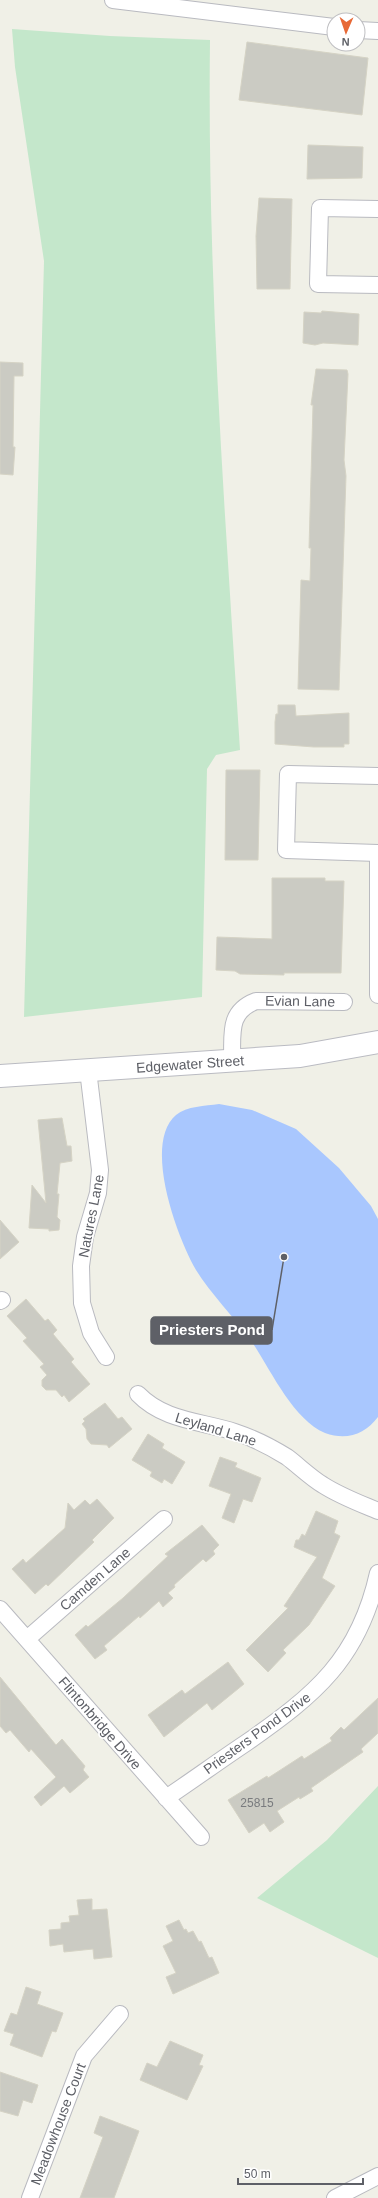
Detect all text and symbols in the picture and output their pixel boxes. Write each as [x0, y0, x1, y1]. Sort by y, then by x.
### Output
north arrow [326, 12, 366, 52]
text: N [341, 36, 350, 48]
street label: Evian Lane [265, 992, 335, 1010]
street label: Edgewater Street [135, 1052, 245, 1076]
street label: Natures Lane [75, 1173, 107, 1259]
callout: Priesters Pond [151, 1317, 272, 1344]
text: Priesters Pond [159, 1321, 265, 1338]
street label: Leyland Lane [173, 1409, 259, 1449]
street label: Camden Lane [57, 1544, 134, 1614]
street label: Flintonbridge Drive [55, 1673, 145, 1773]
street label: Priesters Pond Drive [200, 1689, 314, 1777]
house number: 25815 [240, 1796, 274, 1810]
street label: Meadowhouse Court [27, 2061, 89, 2187]
scale bar [238, 2160, 363, 2186]
text: 50 m [244, 2167, 271, 2181]

